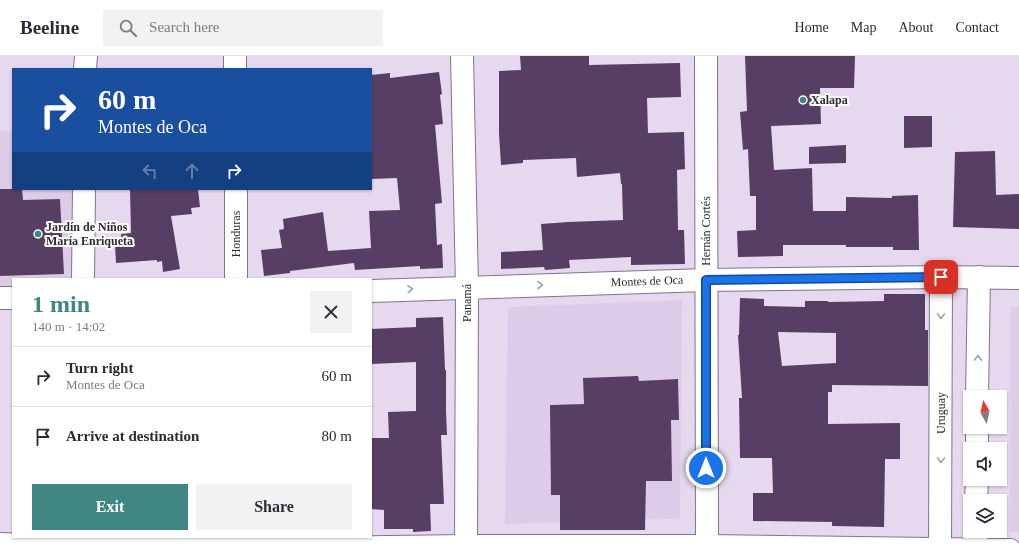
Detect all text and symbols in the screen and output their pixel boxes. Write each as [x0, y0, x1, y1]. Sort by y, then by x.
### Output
search box [103, 10, 383, 46]
text: Beeline [20, 17, 79, 38]
icon: search [117, 17, 139, 39]
text: Search here [149, 19, 219, 35]
text: Home [795, 20, 829, 35]
text: Map [851, 20, 876, 35]
text: About [898, 20, 933, 35]
text: Contact [955, 20, 999, 35]
icon: right [32, 84, 84, 136]
text: 60 m [98, 84, 156, 115]
place label: Xalapa [811, 93, 848, 107]
marker: Xalapa [798, 95, 808, 105]
text: Montes de Oca [98, 117, 207, 137]
icon: left [139, 160, 161, 182]
icon: ahead [181, 160, 203, 182]
icon: right [223, 160, 245, 182]
street label: Hernán Cortés [699, 196, 713, 266]
street label: Honduras [229, 210, 243, 257]
place label: Jardín de Niños María Enriqueta [46, 220, 133, 248]
marker: Jardín de Niños María Enriqueta [33, 229, 43, 239]
pin [924, 260, 958, 294]
icon: arrive [930, 266, 952, 288]
street label: Montes de Oca [610, 273, 684, 289]
one-way arrow [537, 281, 543, 289]
street label: Panamá [460, 283, 474, 322]
one-way arrow [407, 285, 413, 294]
text: 1 min [32, 291, 90, 317]
button: close [310, 291, 352, 333]
one-way arrow [937, 313, 945, 319]
text: 140 m · 14:02 [32, 319, 105, 334]
one-way arrow [974, 355, 982, 361]
text: Turn right [66, 360, 133, 376]
icon: right [32, 366, 54, 388]
text: 60 m [322, 368, 352, 384]
text: Montes de Oca [66, 377, 145, 392]
north arrow [963, 390, 1007, 434]
map controls [963, 390, 1007, 538]
street label: Uruguay [934, 392, 948, 434]
icon: arrive [32, 426, 54, 448]
text: Arrive at destination [66, 428, 199, 444]
text: 80 m [322, 428, 352, 444]
button: sound [963, 442, 1007, 486]
position arrow [685, 447, 727, 489]
one-way arrow [937, 457, 945, 463]
button: Exit [32, 484, 188, 530]
button: Share [196, 484, 352, 530]
button: layers [963, 494, 1007, 538]

